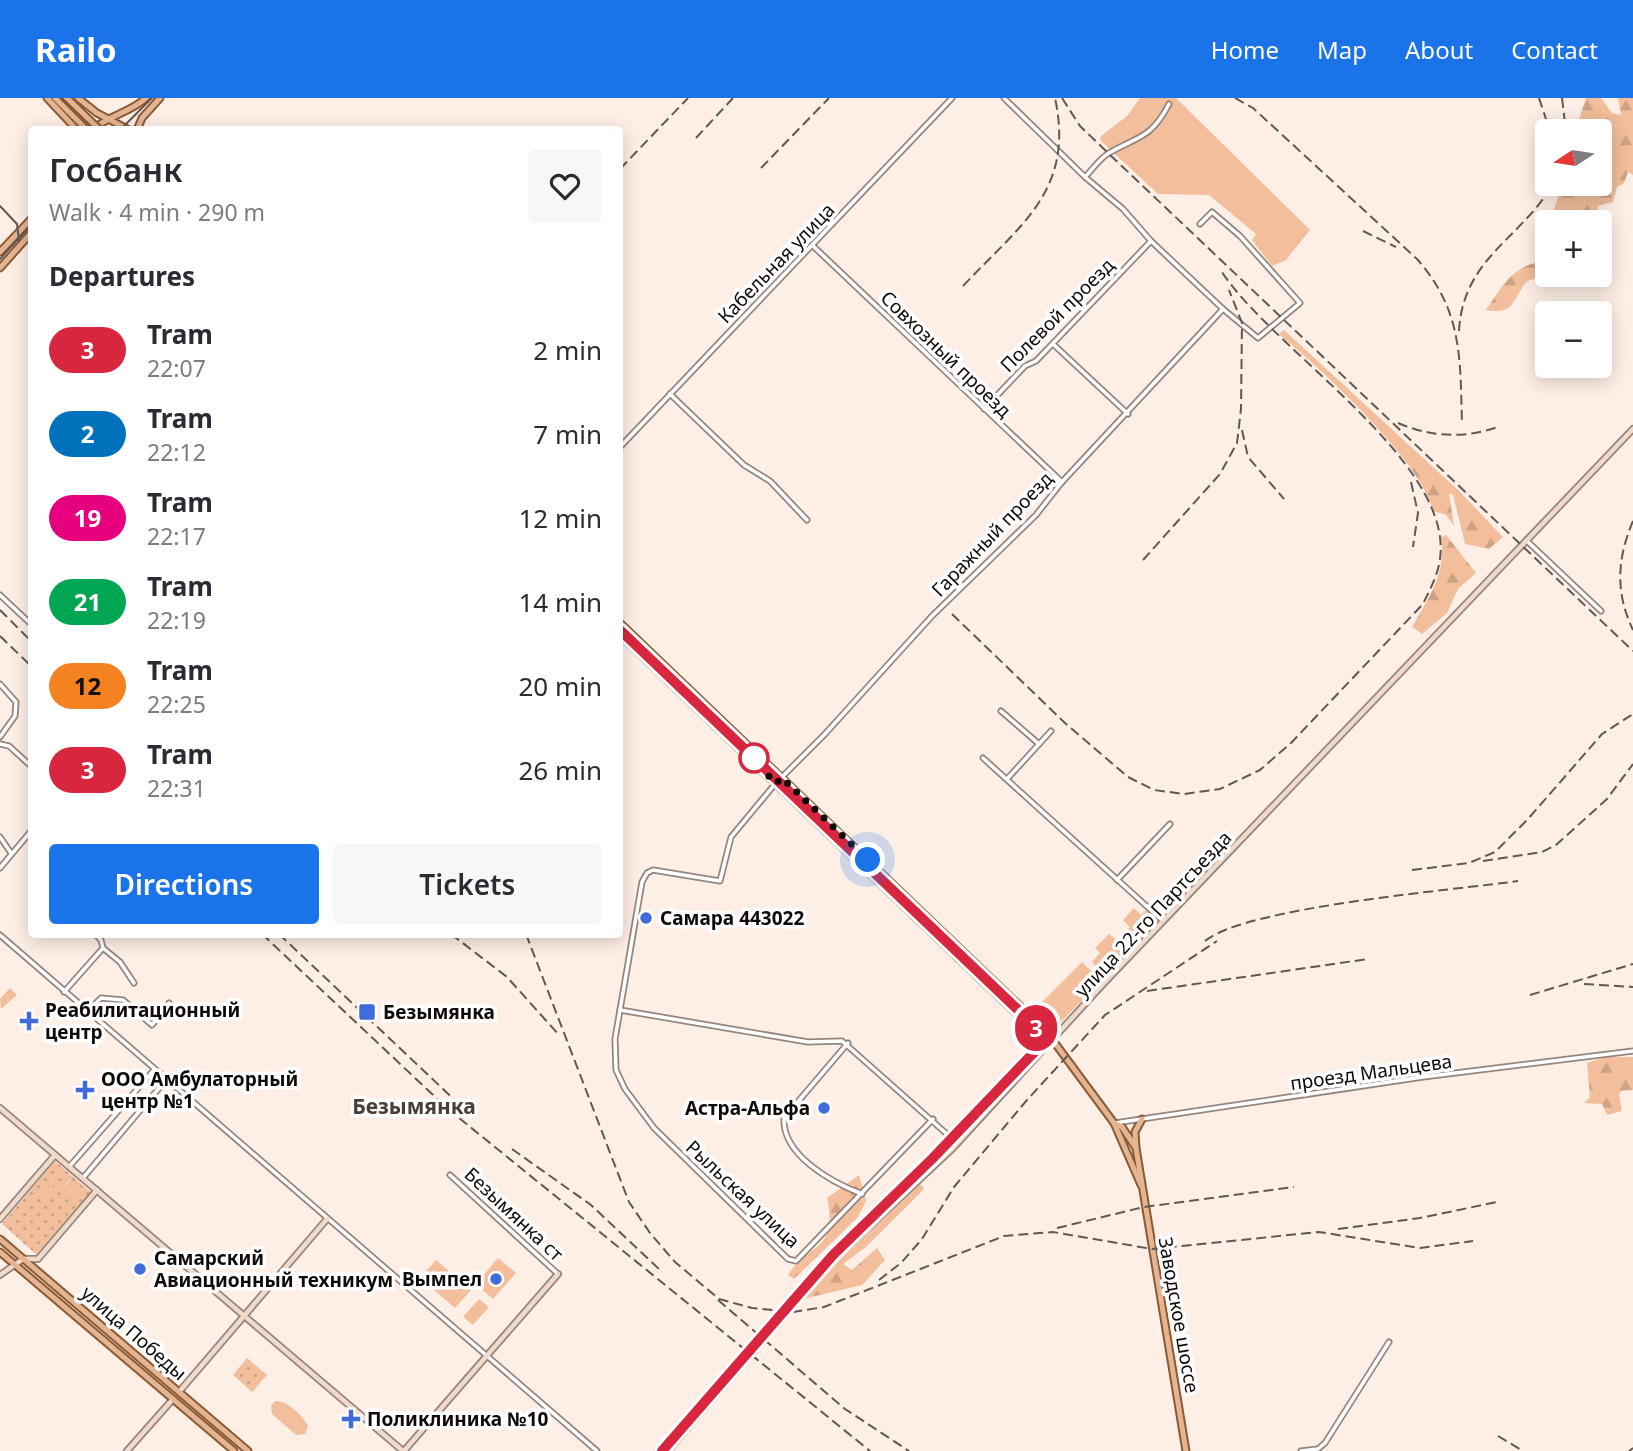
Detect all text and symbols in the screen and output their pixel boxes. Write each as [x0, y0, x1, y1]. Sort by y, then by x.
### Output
text: Railo [35, 27, 117, 72]
text: Home [1211, 33, 1279, 66]
text: Map [1317, 33, 1367, 66]
text: About [1405, 33, 1473, 66]
text: Contact [1511, 33, 1598, 66]
north arrow [1535, 119, 1612, 196]
map controls [1535, 119, 1612, 378]
text: Госбанк [49, 147, 183, 192]
button: heart [528, 149, 602, 223]
text: Walk · 4 min · 290 m [49, 196, 265, 228]
street label: Кабельная улица [712, 197, 840, 329]
button: + [1535, 210, 1612, 287]
street label: Полевой проезд [994, 252, 1120, 378]
text: Departures [49, 258, 195, 294]
street label: Совхозный проезд [875, 285, 1017, 423]
button: − [1535, 301, 1612, 378]
text: Tram [147, 316, 213, 352]
text: 2 min [533, 332, 602, 368]
text: 3 [81, 333, 94, 366]
text: 22:07 [147, 352, 206, 384]
text: Tram [147, 400, 213, 436]
text: 7 min [533, 416, 602, 452]
text: 2 [81, 417, 94, 450]
text: 22:12 [147, 436, 206, 468]
street label: Гаражный проезд [926, 466, 1059, 602]
text: Tram [147, 484, 213, 520]
text: 12 min [518, 500, 602, 536]
text: 19 [74, 501, 101, 534]
text: 22:17 [147, 520, 206, 552]
text: Tram [147, 568, 213, 604]
text: 14 min [518, 584, 602, 620]
text: 21 [74, 585, 101, 618]
text: 22:19 [147, 604, 206, 636]
text: Tram [147, 652, 213, 688]
text: 20 min [518, 668, 602, 704]
text: 12 [74, 669, 101, 702]
text: 22:25 [147, 688, 206, 720]
text: Tram [147, 736, 213, 772]
unlabelled marker [739, 743, 769, 773]
text: 26 min [518, 752, 602, 788]
text: 3 [81, 753, 94, 786]
text: 22:31 [147, 772, 206, 804]
street label: улица 22-го Партсъезда [1069, 825, 1237, 1003]
your location [850, 842, 885, 877]
button: Directions [49, 844, 319, 924]
button: Tickets [333, 844, 602, 924]
place label: Самара 443022 [660, 905, 804, 931]
marker: Самара 443022 [638, 910, 654, 926]
place label: Реабилитационный центр [45, 997, 240, 1045]
place label: Безымянка [383, 999, 495, 1025]
marker: Безымянка [357, 1002, 377, 1022]
line badge: 3 [1013, 1005, 1059, 1051]
marker: Реабилитационный центр [19, 1011, 39, 1031]
text: 3 [1029, 1011, 1043, 1044]
street label: проезд Мальцева [1288, 1048, 1454, 1096]
place label: ООО Амбулаторный центр №1 [101, 1066, 298, 1114]
marker: ООО Амбулаторный центр №1 [75, 1080, 95, 1100]
district label: Безымянка [352, 1092, 476, 1120]
place label: Астра-Альфа [685, 1095, 810, 1121]
marker: Астра-Альфа [816, 1100, 832, 1116]
street label: Рыльская улица [680, 1134, 806, 1254]
street label: Безымянка ст [459, 1161, 569, 1267]
street label: Заводское шоссе [1153, 1235, 1205, 1395]
place label: Самарский Авиационный техникум [154, 1245, 393, 1293]
marker: Самарский Авиационный техникум [132, 1261, 148, 1277]
place label: Вымпел [402, 1266, 482, 1292]
marker: Вымпел [488, 1271, 504, 1287]
street label: улица Победы [76, 1280, 192, 1386]
place label: Поликлиника №10 [367, 1406, 549, 1432]
marker: Поликлиника №10 [341, 1409, 361, 1429]

